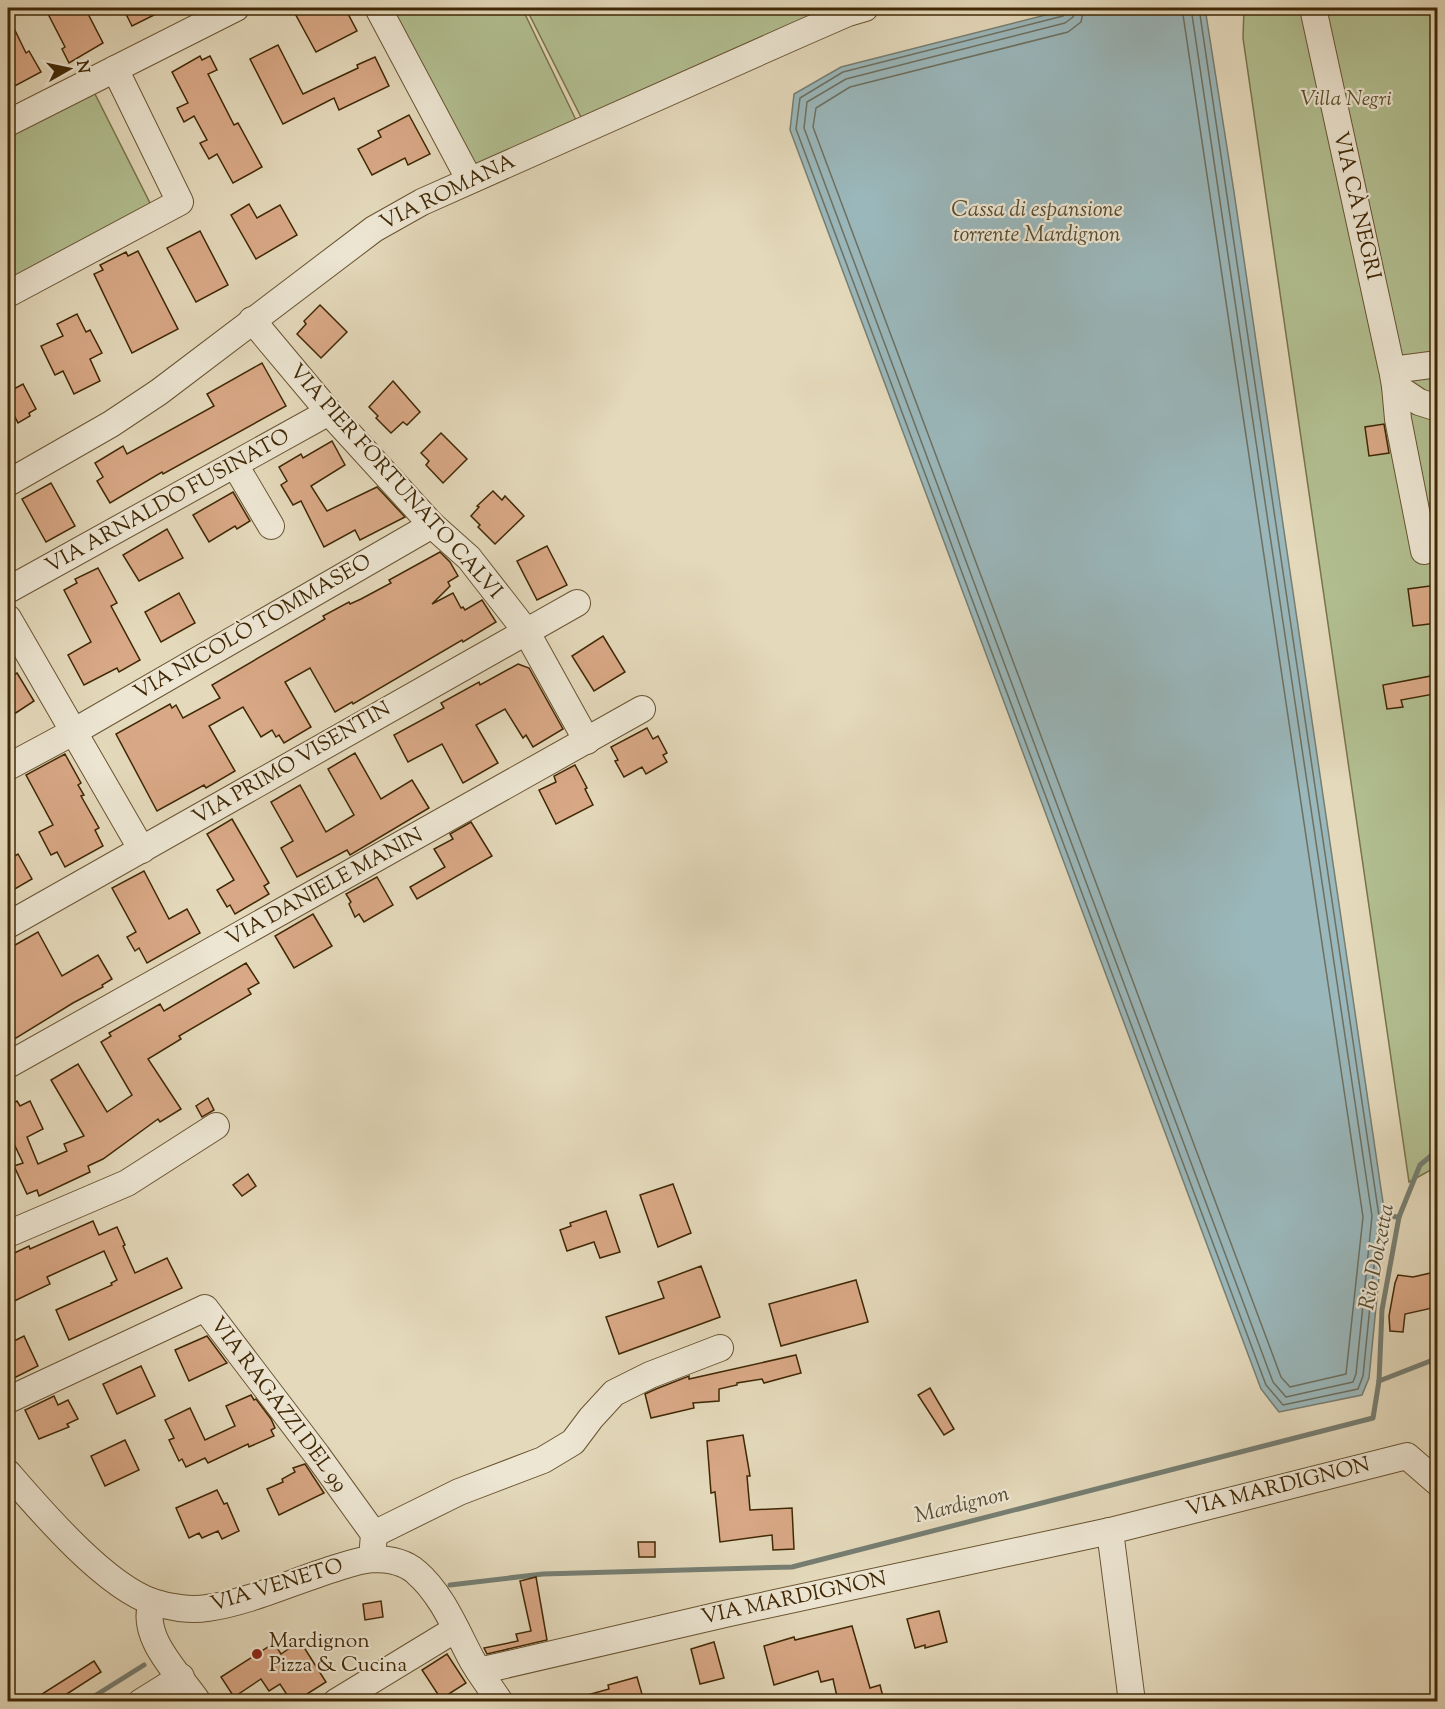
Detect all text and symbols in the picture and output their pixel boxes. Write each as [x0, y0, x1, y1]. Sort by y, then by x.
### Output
north arrow [39, 39, 99, 99]
text: N [69, 59, 94, 75]
park label: Villa Negri [1300, 85, 1392, 115]
street label: VIA CÀ NEGRI [1324, 129, 1388, 283]
street label: VIA ROMANA [375, 147, 521, 239]
water label: Cassa di espansione torrente Mardignon [951, 195, 1123, 252]
street label: VIA PIER FORTUNATO CALVI [281, 358, 509, 606]
street label: VIA ARNALDO FUSINATO [40, 422, 296, 582]
street label: VIA NICOLÒ TOMMASEO [129, 548, 377, 708]
street label: VIA PRIMO VISENTIN [187, 695, 397, 833]
street label: VIA DANIELE MANIN [221, 821, 429, 955]
water label: Rio Dolzetta [1352, 1201, 1404, 1313]
street label: VIA RAGAZZI DEL 99 [202, 1311, 354, 1499]
street label: VIA MARDIGNON [1183, 1451, 1373, 1525]
water label: Mardignon [911, 1479, 1013, 1533]
street label: VIA VENETO [207, 1552, 347, 1620]
street label: VIA MARDIGNON [699, 1565, 890, 1633]
place label: Mardignon Pizza & Cucina [269, 1627, 407, 1681]
marker: Mardignon Pizza & Cucina [250, 1647, 264, 1661]

